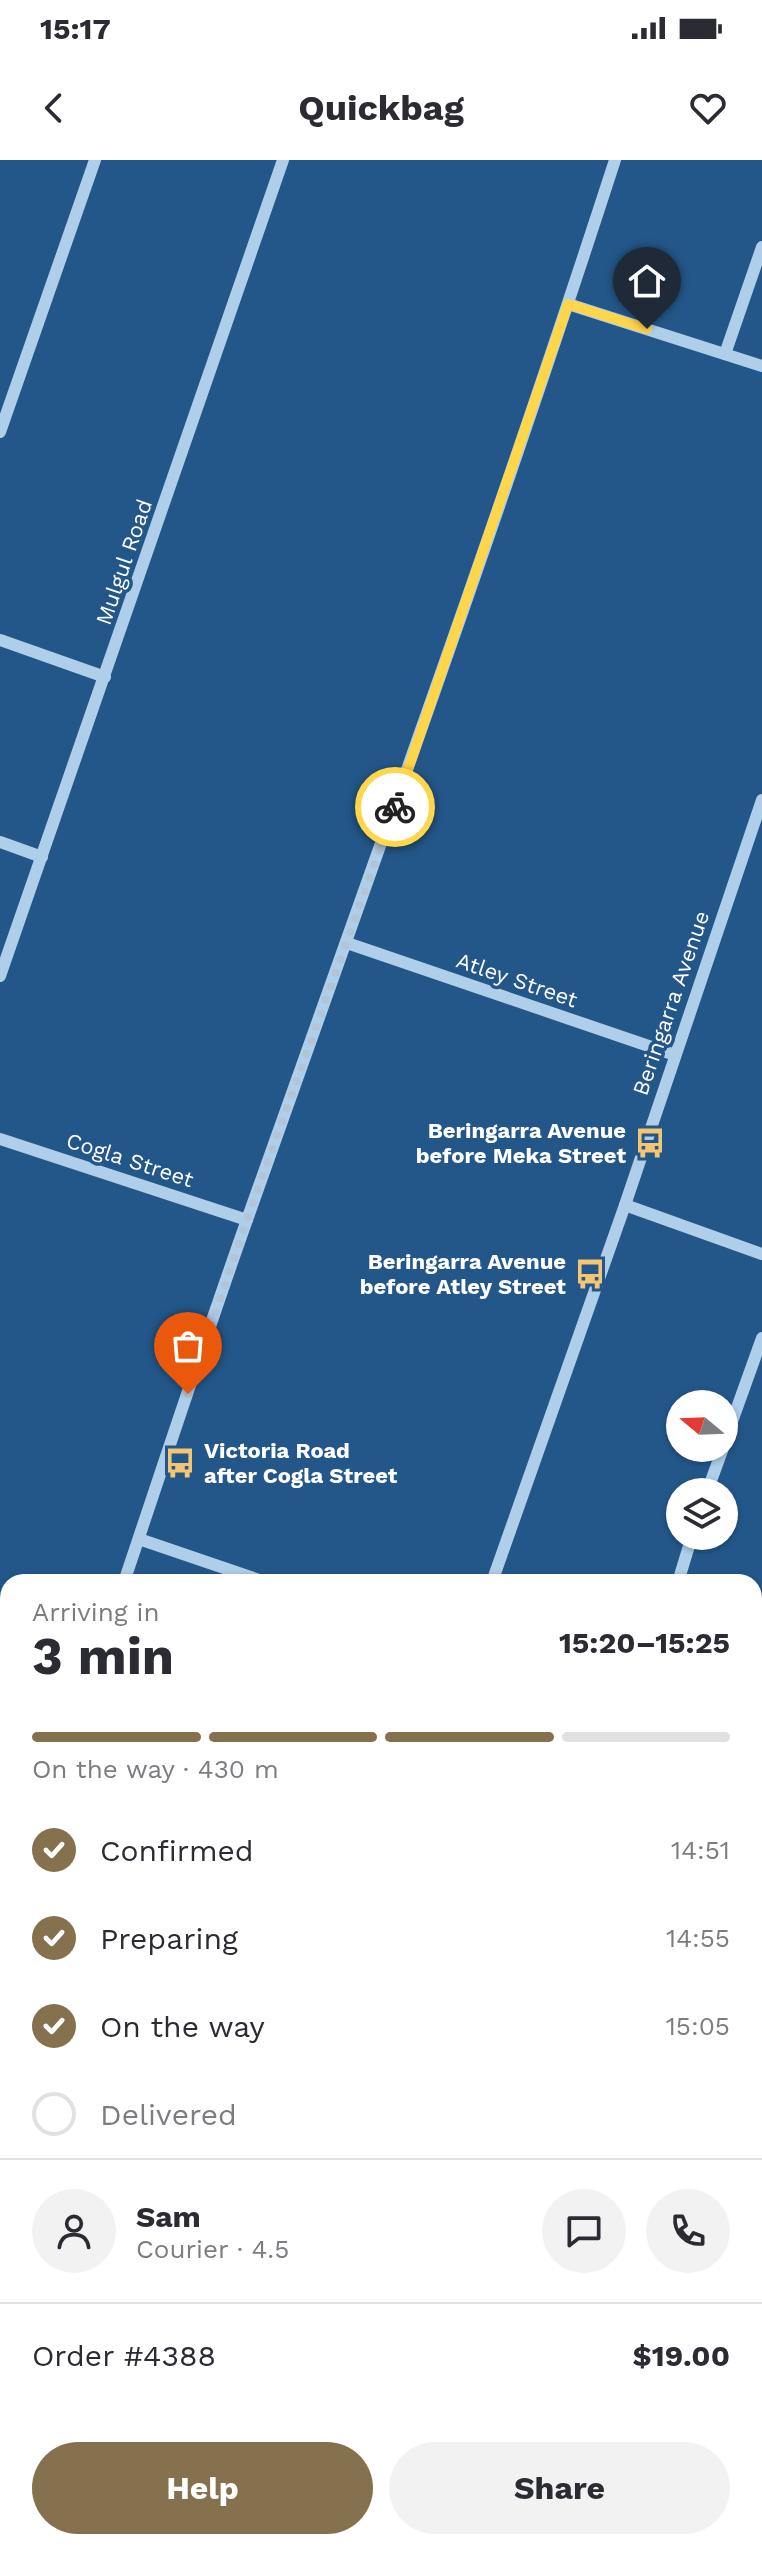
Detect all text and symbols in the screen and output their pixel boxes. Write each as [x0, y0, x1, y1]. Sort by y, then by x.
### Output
text: 15:17 [40, 11, 111, 46]
icon: back [32, 86, 76, 130]
icon: heart [686, 86, 730, 130]
text: Quickbag [298, 87, 464, 129]
pin [613, 247, 681, 329]
icon: home [625, 259, 669, 303]
street label: Mulgul Road [91, 496, 157, 628]
courier [355, 767, 435, 847]
icon: bike [373, 785, 417, 829]
street label: Beringarra Avenue [628, 907, 714, 1099]
street label: Atley Street [453, 948, 581, 1012]
place label: Beringarra Avenue before Meka Street [416, 1118, 626, 1168]
bus stop icon: Beringarra Avenue before Meka Street [633, 1126, 667, 1160]
street label: Cogla Street [63, 1128, 197, 1192]
place label: Beringarra Avenue before Atley Street [360, 1249, 566, 1299]
bus stop icon: Beringarra Avenue before Atley Street [573, 1257, 607, 1291]
pin [154, 1312, 222, 1394]
icon: bag [166, 1324, 210, 1368]
north arrow [666, 1390, 738, 1462]
map controls [666, 1390, 738, 1550]
place label: Victoria Road after Cogla Street [204, 1438, 398, 1488]
bus stop icon: Victoria Road after Cogla Street [163, 1446, 197, 1480]
button: layers [666, 1478, 738, 1550]
text: Arriving in [32, 1597, 160, 1627]
text: 15:20–15:25 [559, 1625, 730, 1660]
text: 3 min [32, 1626, 174, 1687]
text: On the way · 430 m [32, 1754, 279, 1784]
icon: check [32, 1828, 76, 1872]
text: Confirmed [100, 1833, 254, 1868]
text: 14:51 [671, 1835, 730, 1865]
icon: check [32, 1916, 76, 1960]
text: Preparing [100, 1921, 238, 1956]
text: 14:55 [666, 1923, 730, 1953]
icon: check [32, 2004, 76, 2048]
text: On the way [100, 2009, 265, 2044]
text: 15:05 [666, 2011, 730, 2041]
text: Delivered [100, 2097, 237, 2132]
button: person [32, 2189, 116, 2273]
button: chat [542, 2189, 626, 2273]
button: phone [646, 2189, 730, 2273]
text: Sam [136, 2199, 201, 2234]
text: Courier · 4.5 [136, 2234, 289, 2264]
text: Order #4388 [32, 2338, 216, 2373]
text: $19.00 [632, 2338, 730, 2373]
button: Help [32, 2442, 373, 2534]
button: Share [389, 2442, 730, 2534]

